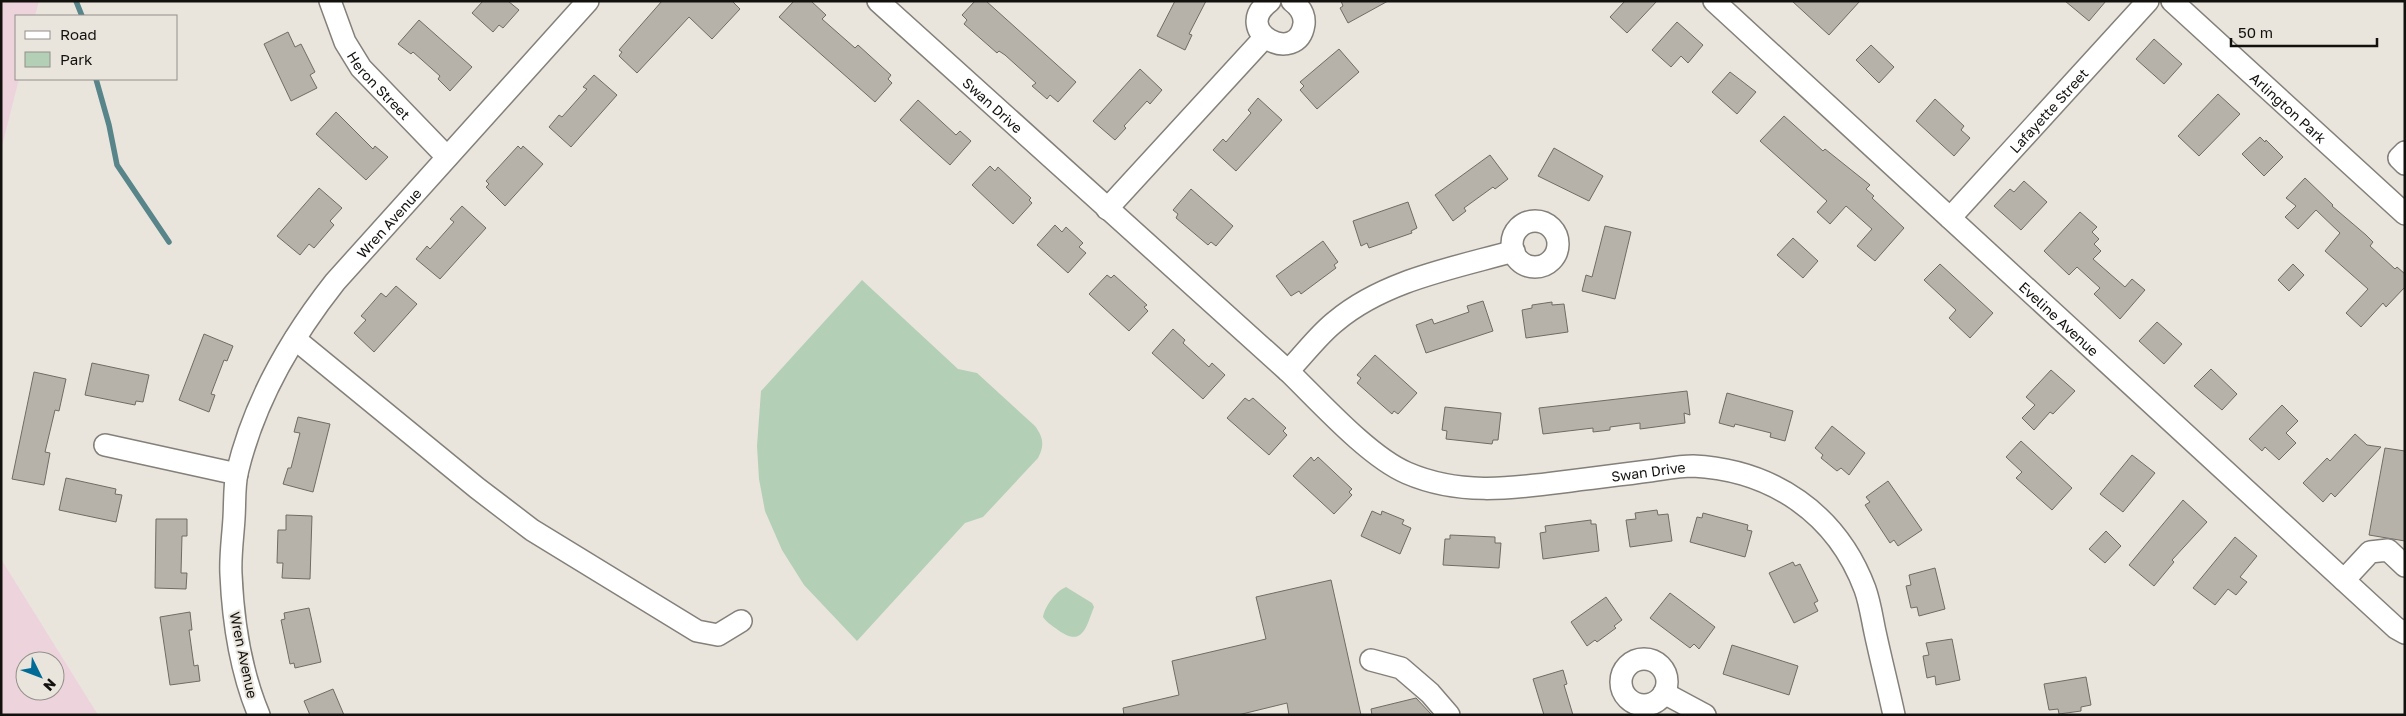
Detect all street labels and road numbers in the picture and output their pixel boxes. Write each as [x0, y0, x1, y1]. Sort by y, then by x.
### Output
street label: Heron Street [344, 48, 414, 123]
street label: Lafayette Street [2006, 64, 2091, 156]
street label: Arlington Park [2247, 69, 2330, 147]
street label: Swan Drive [960, 74, 1026, 136]
street label: Wren Avenue [353, 184, 424, 261]
street label: Eveline Avenue [2016, 278, 2103, 359]
street label: Swan Drive [1610, 458, 1686, 484]
street label: Wren Avenue [227, 610, 261, 700]

